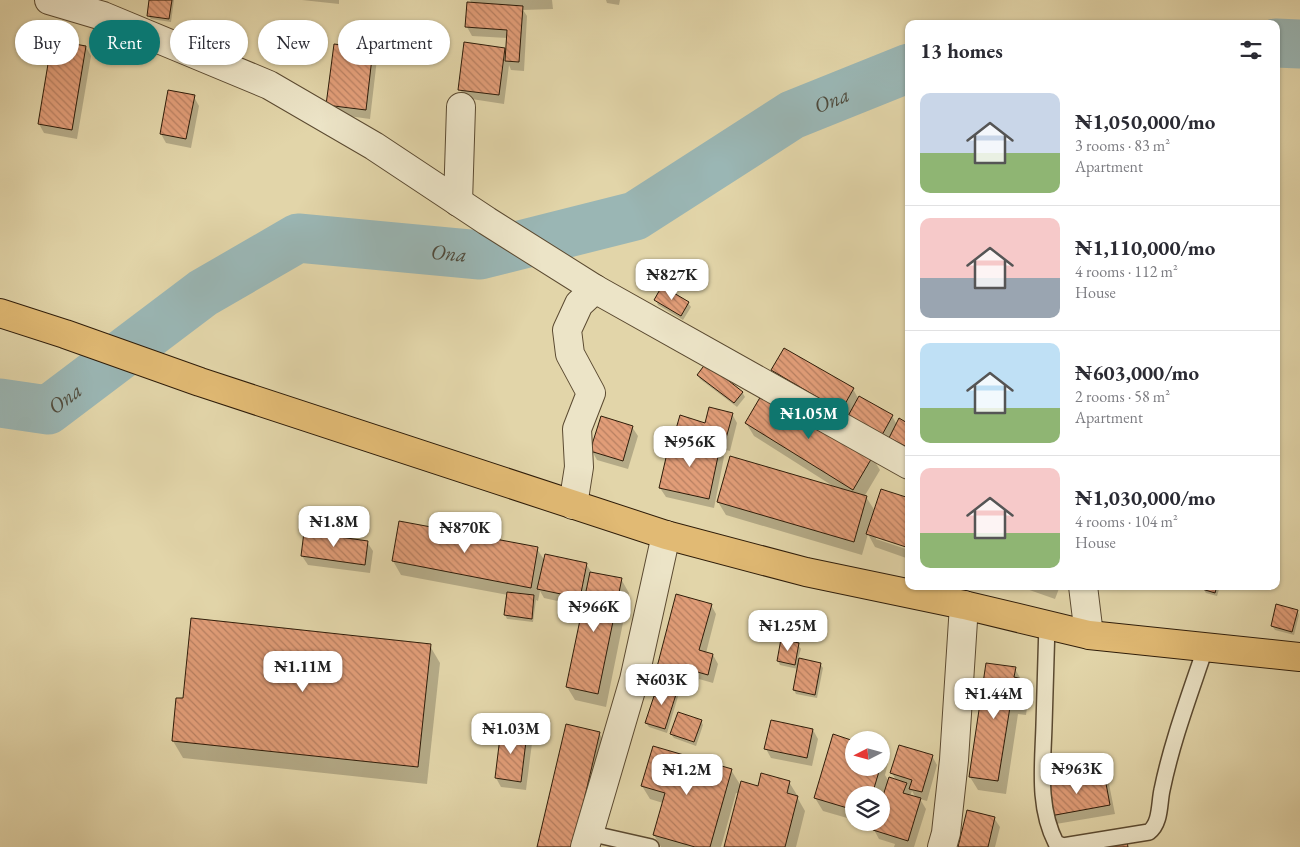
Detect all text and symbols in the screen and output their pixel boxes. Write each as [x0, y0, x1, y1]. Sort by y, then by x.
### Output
chip: Buy [15, 20, 79, 65]
chip: Rent [89, 20, 160, 65]
chip: Filters [170, 20, 248, 65]
chip: New [258, 20, 328, 65]
chip: Apartment [338, 20, 450, 65]
icon: filters [1237, 36, 1265, 64]
text: 13 homes [920, 37, 1003, 64]
water label: Ona [809, 80, 853, 118]
text: ₦1,050,000/mo [1075, 108, 1215, 135]
icon: home [960, 113, 1020, 173]
text: 3 rooms · 83 m² [1075, 135, 1170, 156]
text: Apartment [1075, 156, 1143, 177]
text: ₦1,110,000/mo [1075, 234, 1215, 261]
water label: Ona [430, 237, 468, 267]
icon: home [960, 238, 1020, 298]
pin: ₦827K [637, 258, 707, 301]
text: 4 rooms · 112 m² [1075, 261, 1178, 282]
text: ₦827K [647, 264, 697, 285]
text: House [1075, 282, 1116, 303]
text: ₦603,000/mo [1075, 359, 1199, 386]
icon: home [960, 363, 1020, 423]
water label: Ona [42, 376, 87, 419]
text: 2 rooms · 58 m² [1075, 386, 1170, 407]
pin: ₦1.05M [768, 398, 850, 440]
text: ₦1.05M [780, 403, 838, 424]
text: Apartment [1075, 407, 1143, 428]
pin: ₦956K [655, 426, 725, 468]
text: ₦956K [665, 431, 715, 452]
text: ₦1,030,000/mo [1075, 484, 1215, 511]
icon: home [960, 488, 1020, 548]
pin: ₦1.8M [299, 506, 369, 548]
text: ₦1.8M [310, 511, 358, 532]
text: 4 rooms · 104 m² [1075, 511, 1178, 532]
pin: ₦870K [430, 512, 500, 554]
text: ₦870K [440, 517, 490, 538]
text: House [1075, 532, 1116, 553]
pin: ₦966K [559, 590, 629, 633]
text: ₦966K [569, 596, 619, 617]
pin: ₦1.25M [747, 610, 829, 652]
text: ₦1.25M [759, 615, 817, 636]
pin: ₦1.11M [262, 650, 344, 693]
text: ₦1.11M [274, 656, 332, 677]
pin: ₦603K [627, 664, 697, 706]
text: ₦603K [637, 669, 687, 690]
pin: ₦1.44M [953, 678, 1035, 720]
text: ₦1.44M [965, 683, 1023, 704]
pin: ₦1.03M [470, 712, 552, 755]
text: ₦1.03M [482, 718, 540, 739]
north arrow [845, 731, 890, 776]
map controls [845, 731, 890, 831]
pin: ₦963K [1042, 752, 1112, 795]
pin: ₦1.2M [652, 754, 722, 796]
text: ₦963K [1052, 758, 1102, 779]
text: ₦1.2M [663, 759, 711, 780]
button: layers [845, 786, 890, 831]

